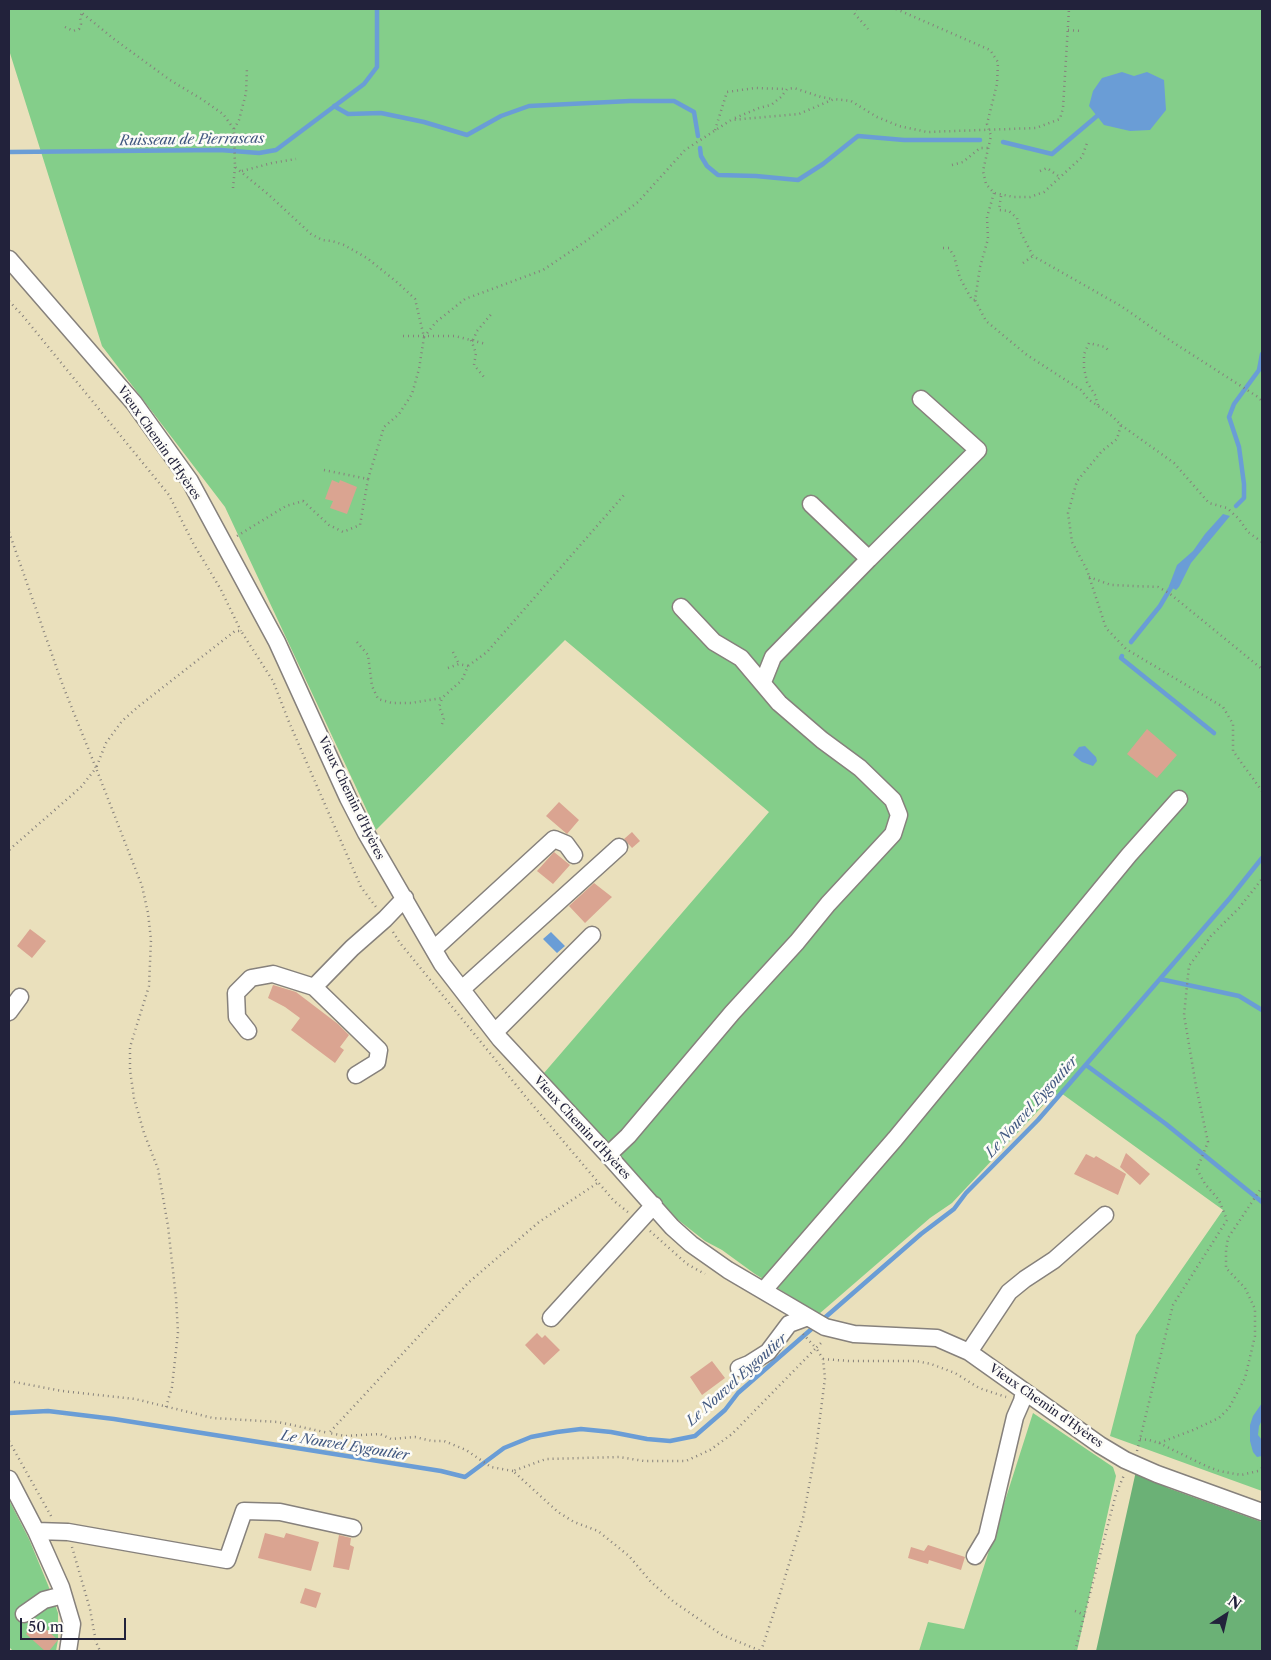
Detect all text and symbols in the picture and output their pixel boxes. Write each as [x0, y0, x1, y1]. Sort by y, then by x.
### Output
water label: Ruisseau de Pierrascas [119, 130, 265, 150]
street label: Vieux Chemin d'Hyères [114, 383, 204, 503]
street label: Vieux Chemin d'Hyères [315, 734, 387, 862]
water label: Le Nouvel Eygoutier [982, 1053, 1082, 1161]
street label: Vieux Chemin d'Hyères [531, 1074, 633, 1182]
water label: Le Nouvel Eygoutier [683, 1330, 791, 1430]
street label: Vieux Chemin d'Hyères [986, 1361, 1106, 1451]
water label: Le Nouvel Eygoutier [280, 1428, 410, 1464]
north arrow [1201, 1590, 1251, 1640]
text: N [1224, 1592, 1245, 1614]
scale bar [22, 1608, 129, 1640]
text: 50 m [28, 1617, 64, 1636]

